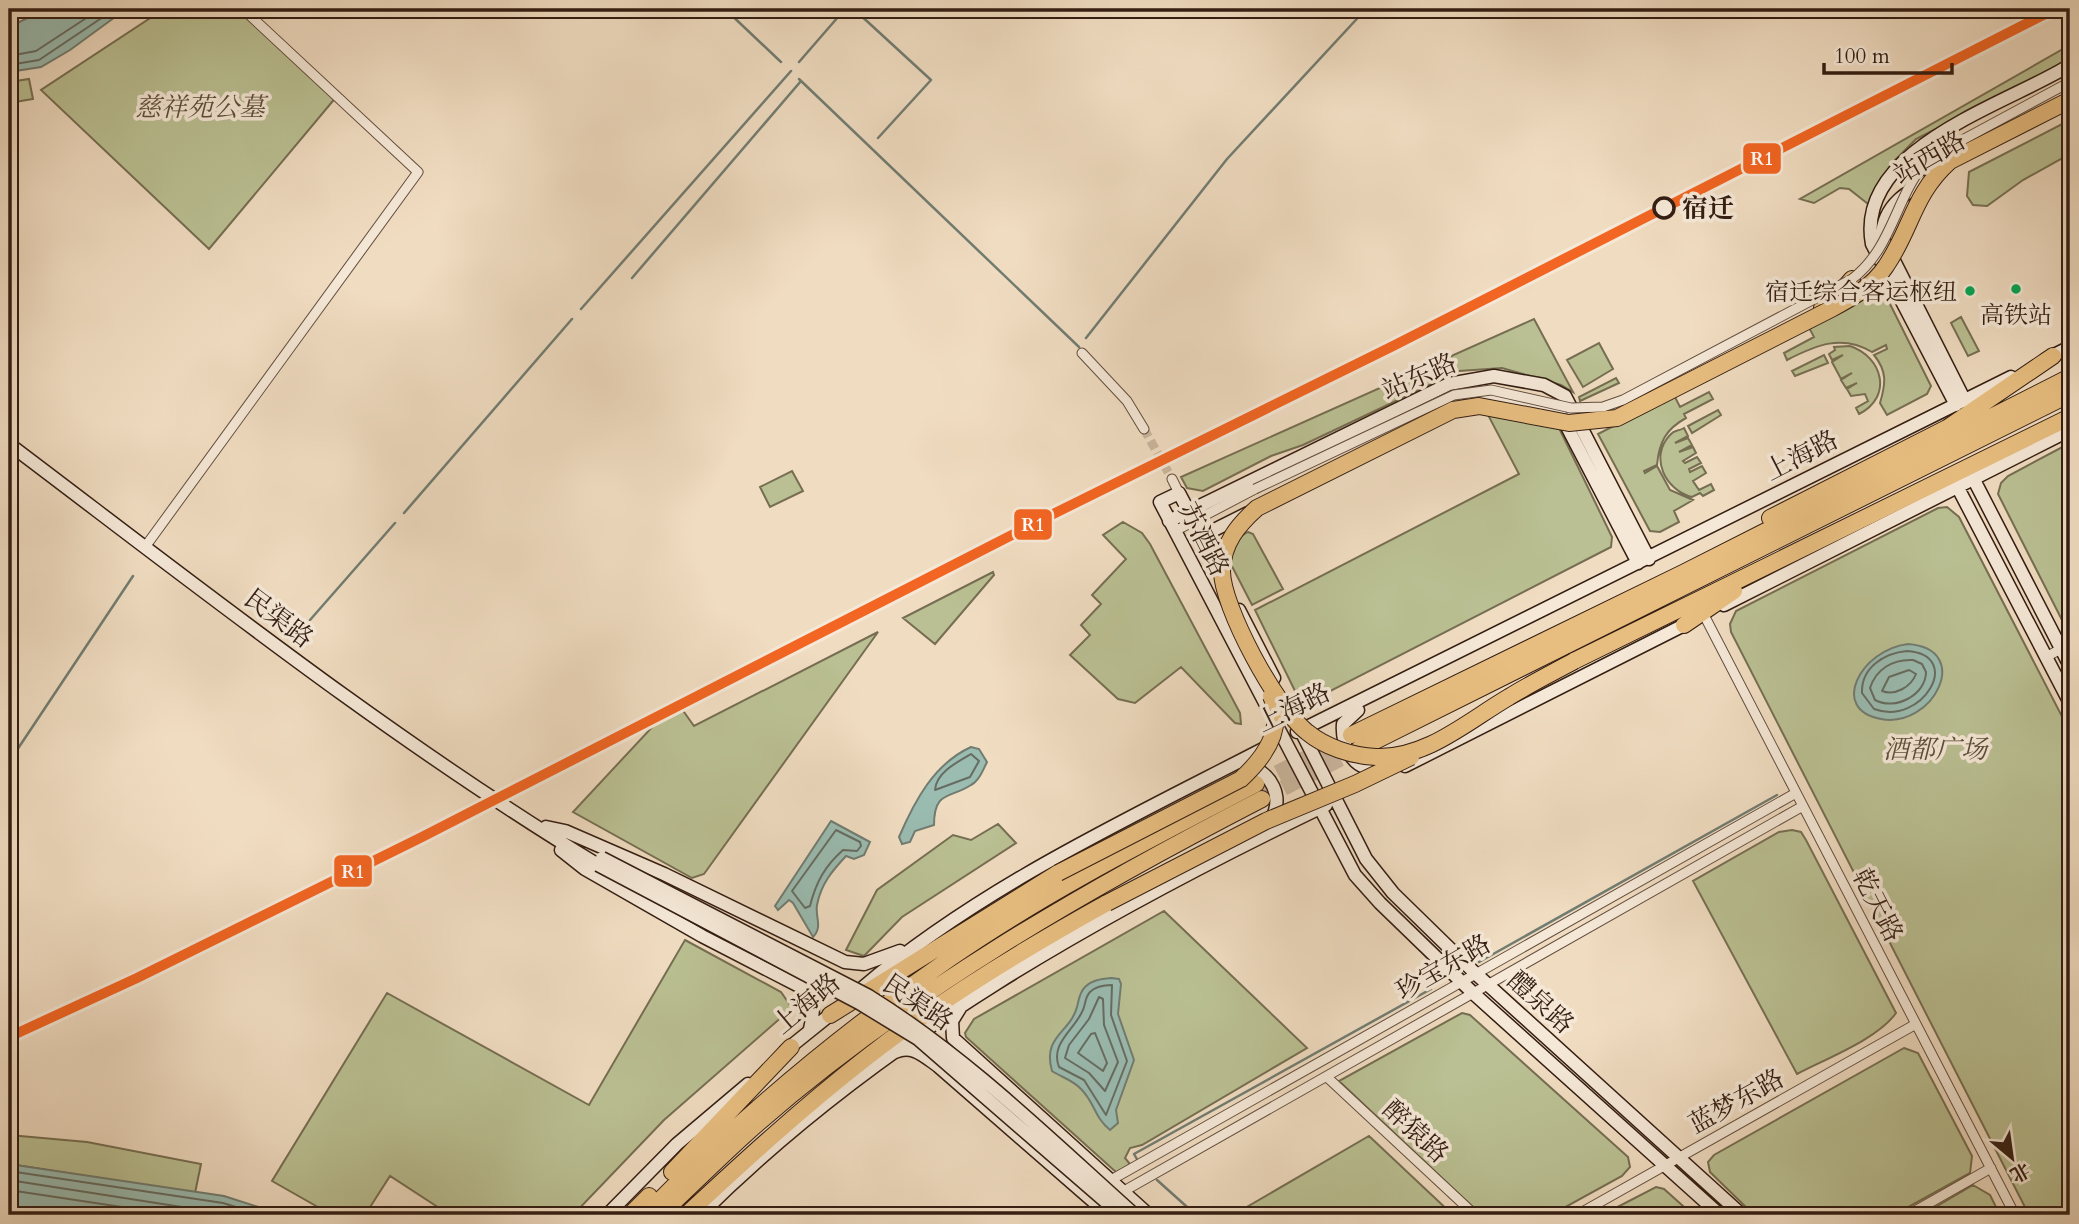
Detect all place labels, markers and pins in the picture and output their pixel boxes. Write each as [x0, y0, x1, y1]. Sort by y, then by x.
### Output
place label: 宿迁 [1682, 191, 1734, 226]
marker: 宿迁 [1653, 197, 1675, 219]
place label: 宿迁综合客运枢纽 [1765, 276, 1957, 309]
marker: 高铁站 [2009, 282, 2023, 296]
marker: 宿迁综合客运枢纽 [1963, 284, 1977, 298]
place label: 高铁站 [1980, 299, 2052, 332]

